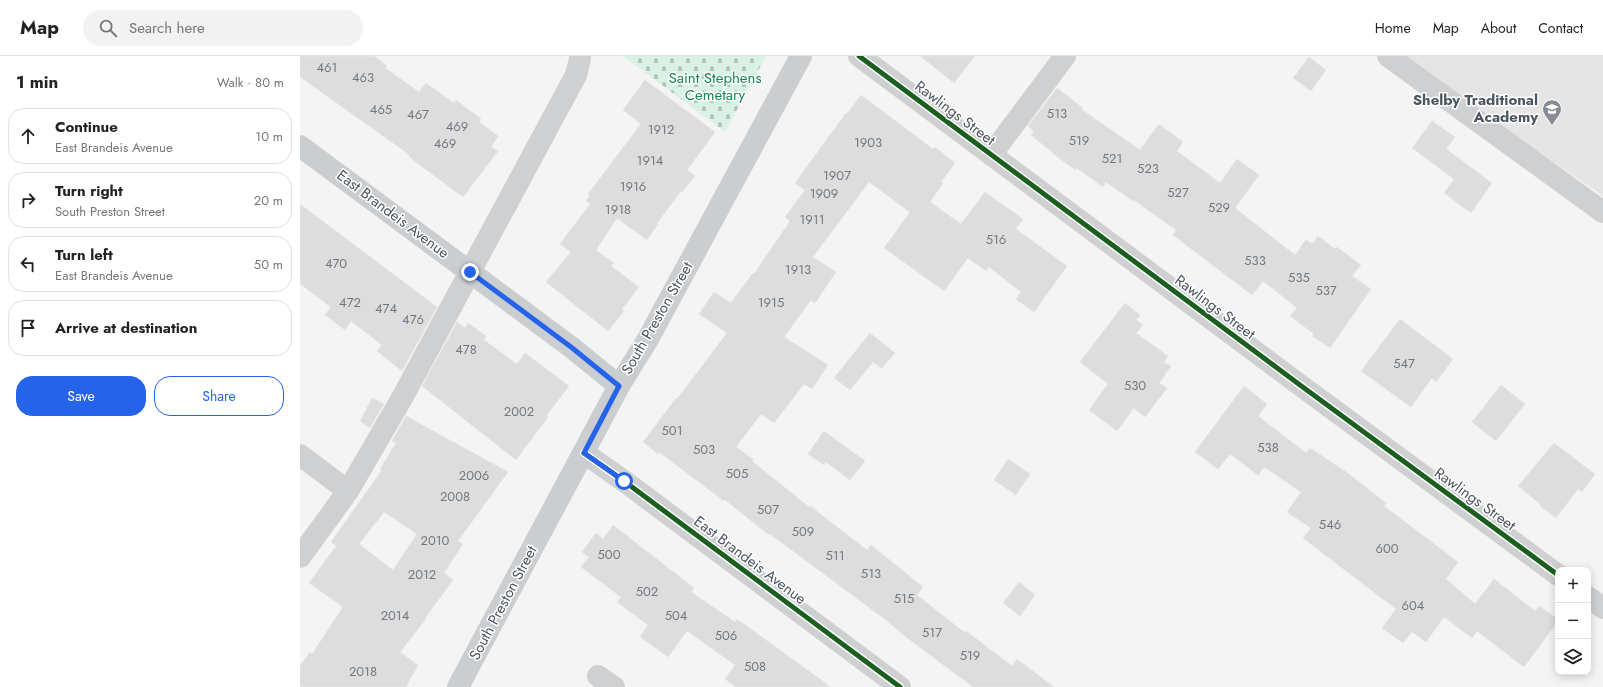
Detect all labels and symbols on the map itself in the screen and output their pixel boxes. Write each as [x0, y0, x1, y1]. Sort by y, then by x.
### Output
house number: 461 [317, 58, 337, 77]
park label: Saint Stephens Cemetary [669, 67, 761, 106]
house number: 463 [352, 68, 374, 87]
street label: Rawlings Street [910, 75, 1000, 151]
place label: Shelby Traditional Academy [1413, 89, 1538, 128]
school or university icon: Shelby Traditional Academy [1541, 98, 1563, 126]
house number: 465 [370, 100, 392, 119]
house number: 513 [1047, 104, 1067, 123]
house number: 467 [407, 105, 429, 124]
house number: 469 [446, 117, 468, 136]
house number: 1912 [648, 120, 674, 139]
house number: 519 [1069, 131, 1089, 150]
house number: 1903 [854, 133, 882, 152]
house number: 469 [434, 134, 456, 153]
house number: 521 [1102, 149, 1122, 168]
house number: 1914 [637, 151, 664, 170]
house number: 523 [1137, 159, 1159, 178]
street label: East Brandeis Avenue [332, 164, 454, 264]
house number: 1907 [823, 166, 851, 185]
house number: 1916 [620, 177, 646, 196]
house number: 527 [1167, 183, 1189, 202]
house number: 1909 [810, 184, 838, 203]
house number: 529 [1208, 198, 1230, 217]
house number: 1918 [605, 200, 631, 219]
house number: 1911 [799, 210, 825, 229]
house number: 516 [986, 230, 1006, 249]
house number: 533 [1244, 251, 1266, 270]
house number: 470 [325, 254, 347, 273]
street label: South Preston Street [616, 257, 698, 378]
house number: 1913 [785, 260, 811, 279]
route end [461, 263, 479, 281]
house number: 535 [1288, 268, 1310, 287]
street label: Rawlings Street [1170, 269, 1260, 345]
house number: 537 [1315, 281, 1337, 300]
house number: 472 [339, 293, 361, 312]
house number: 1915 [758, 293, 784, 312]
house number: 474 [375, 299, 397, 318]
house number: 476 [402, 310, 424, 329]
house number: 478 [455, 340, 477, 359]
house number: 547 [1393, 354, 1415, 373]
house number: 530 [1124, 376, 1146, 395]
house number: 2002 [504, 402, 534, 421]
house number: 501 [662, 421, 682, 440]
house number: 538 [1257, 438, 1279, 457]
house number: 503 [693, 440, 715, 459]
street label: Rawlings Street [1430, 462, 1521, 536]
house number: 505 [726, 464, 748, 483]
house number: 2006 [459, 466, 489, 485]
route start [615, 472, 633, 490]
house number: 2008 [440, 487, 470, 506]
house number: 507 [757, 500, 779, 519]
street label: East Brandeis Avenue [689, 510, 811, 610]
house number: 546 [1319, 515, 1341, 534]
house number: 509 [792, 522, 814, 541]
house number: 2010 [421, 531, 450, 550]
house number: 600 [1375, 539, 1399, 558]
street label: South Preston Street [464, 541, 543, 664]
house number: 500 [598, 545, 621, 564]
house number: 511 [825, 546, 845, 565]
house number: 513 [861, 564, 881, 583]
house number: 2012 [408, 565, 436, 584]
house number: 502 [636, 582, 658, 601]
house number: 515 [894, 589, 914, 608]
house number: 604 [1402, 596, 1425, 615]
house number: 2014 [381, 606, 410, 625]
house number: 504 [665, 606, 688, 625]
house number: 517 [922, 623, 942, 642]
house number: 506 [715, 626, 737, 645]
house number: 519 [960, 646, 980, 665]
house number: 508 [744, 657, 766, 676]
house number: 2018 [349, 662, 377, 681]

